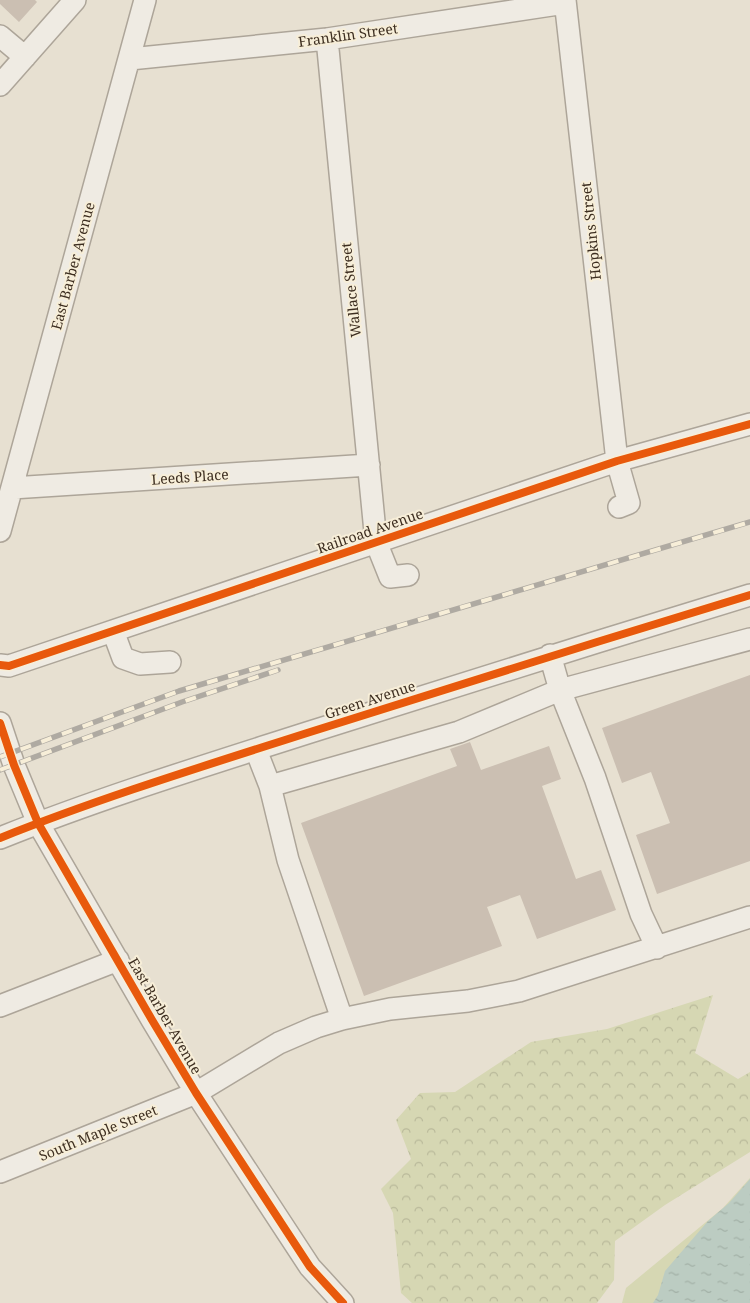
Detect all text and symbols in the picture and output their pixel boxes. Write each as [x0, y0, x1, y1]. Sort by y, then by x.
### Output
street label: Franklin Street [297, 18, 399, 51]
street label: Hopkins Street [576, 181, 605, 281]
street label: East Barber Avenue [46, 200, 99, 332]
street label: Wallace Street [336, 242, 365, 338]
street label: Leeds Place [151, 464, 229, 489]
street label: Railroad Avenue [314, 504, 425, 558]
street label: Green Avenue [322, 676, 418, 723]
street label: East Barber Avenue [124, 954, 207, 1077]
street label: South Maple Street [36, 1100, 160, 1165]

